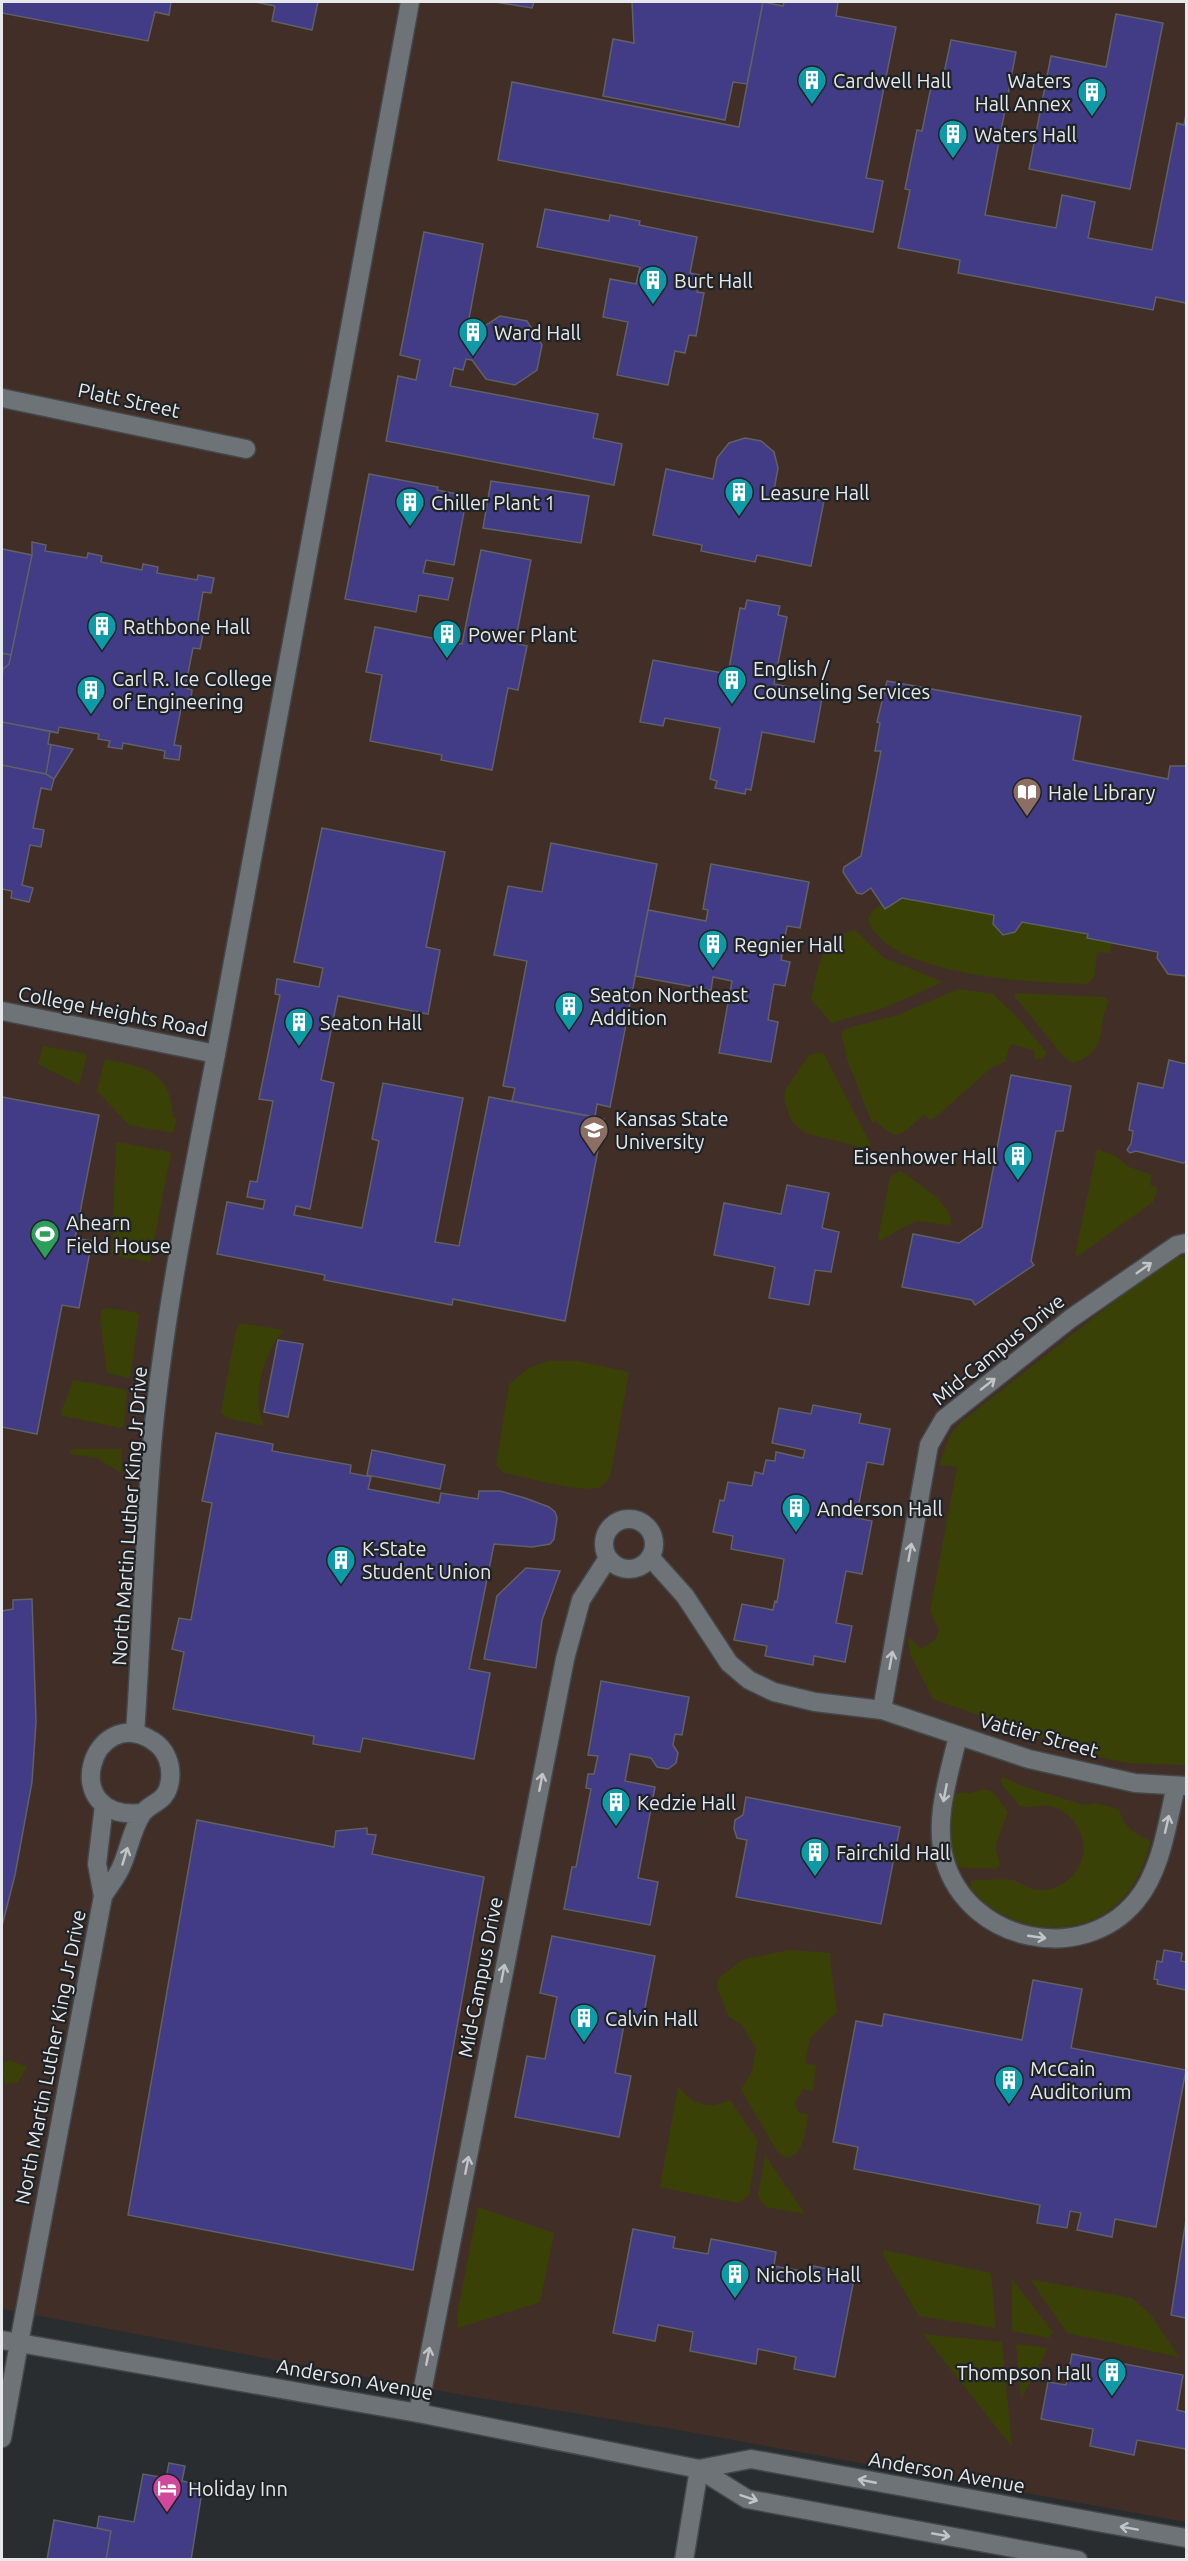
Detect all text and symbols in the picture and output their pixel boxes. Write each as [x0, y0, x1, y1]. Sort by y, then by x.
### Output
building icon: Cardwell Hall [796, 64, 828, 106]
place label: Cardwell Hall [833, 69, 951, 92]
place label: Waters Hall Annex [975, 69, 1071, 115]
building icon: Waters Hall Annex [1076, 76, 1108, 118]
building icon: Waters Hall [937, 118, 969, 160]
place label: Waters Hall [974, 123, 1077, 146]
building icon: Burt Hall [637, 264, 669, 306]
place label: Burt Hall [674, 269, 753, 292]
building icon: Ward Hall [457, 316, 489, 358]
place label: Ward Hall [494, 321, 581, 344]
street label: Platt Street [76, 378, 182, 422]
building icon: Leasure Hall [723, 476, 755, 518]
place label: Leasure Hall [760, 481, 869, 504]
building icon: Chiller Plant 1 [394, 486, 426, 528]
place label: Chiller Plant 1 [431, 491, 556, 514]
building icon: Rathbone Hall [86, 610, 118, 652]
place label: Rathbone Hall [123, 615, 250, 638]
building icon: Power Plant [431, 618, 463, 660]
place label: Power Plant [468, 623, 577, 646]
place label: English / Counseling Services [753, 657, 930, 703]
building icon: English / Counseling Services [716, 664, 748, 706]
place label: Carl R. Ice College of Engineering [112, 667, 272, 713]
building icon: Carl R. Ice College of Engineering [75, 674, 107, 716]
library icon: Hale Library [1011, 776, 1043, 818]
place label: Hale Library [1048, 781, 1156, 804]
building icon: Regnier Hall [697, 928, 729, 970]
place label: Regnier Hall [734, 933, 843, 956]
street label: College Heights Road [16, 981, 210, 1041]
place label: Seaton Northeast Addition [590, 983, 748, 1029]
building icon: Seaton Northeast Addition [553, 990, 585, 1032]
building icon: Seaton Hall [283, 1006, 315, 1048]
place label: Seaton Hall [320, 1011, 422, 1034]
place label: Kansas State University [615, 1107, 729, 1153]
school or university icon: Kansas State University [578, 1114, 610, 1156]
building icon: Eisenhower Hall [1002, 1140, 1034, 1182]
place label: Eisenhower Hall [853, 1145, 997, 1168]
place label: Ahearn Field House [66, 1211, 171, 1257]
sports icon: Ahearn Field House [29, 1218, 61, 1260]
one-way arrow [1135, 1262, 1151, 1274]
street label: Mid-Campus Drive [927, 1289, 1069, 1409]
street label: North Martin Luther King Jr Drive [107, 1366, 151, 1666]
one-way arrow [979, 1378, 995, 1391]
building icon: Anderson Hall [780, 1492, 812, 1534]
place label: Anderson Hall [817, 1497, 943, 1520]
place label: K-State Student Union [362, 1537, 491, 1583]
one-way arrow [905, 1543, 916, 1563]
building icon: K-State Student Union [325, 1544, 357, 1586]
one-way arrow [886, 1651, 897, 1671]
street label: Vattier Street [977, 1708, 1101, 1762]
one-way arrow [536, 1772, 547, 1792]
one-way arrow [939, 1783, 950, 1802]
building icon: Kedzie Hall [600, 1786, 632, 1828]
place label: Kedzie Hall [637, 1791, 736, 1814]
one-way arrow [1162, 1815, 1174, 1834]
building icon: Fairchild Hall [799, 1836, 831, 1878]
place label: Fairchild Hall [836, 1841, 950, 1864]
one-way arrow [121, 1847, 132, 1866]
street label: Mid-Campus Drive [453, 1895, 507, 2059]
street label: North Martin Luther King Jr Drive [10, 1908, 90, 2206]
one-way arrow [1026, 1932, 1046, 1943]
one-way arrow [498, 1964, 509, 1983]
building icon: Calvin Hall [568, 2002, 600, 2044]
place label: Calvin Hall [605, 2007, 698, 2030]
place label: McCain Auditorium [1030, 2057, 1132, 2103]
building icon: McCain Auditorium [993, 2064, 1025, 2106]
one-way arrow [462, 2155, 473, 2175]
building icon: Nichols Hall [719, 2258, 751, 2300]
place label: Nichols Hall [756, 2263, 861, 2286]
one-way arrow [423, 2346, 434, 2366]
street label: Anderson Avenue [275, 2354, 435, 2404]
building icon: Thompson Hall [1096, 2356, 1128, 2398]
place label: Thompson Hall [957, 2361, 1091, 2384]
street label: Anderson Avenue [867, 2447, 1027, 2497]
hotel icon: Holiday Inn [151, 2472, 183, 2514]
one-way arrow [858, 2475, 877, 2486]
place label: Holiday Inn [188, 2477, 288, 2500]
one-way arrow [740, 2494, 758, 2505]
one-way arrow [1120, 2522, 1139, 2533]
one-way arrow [930, 2529, 950, 2540]

